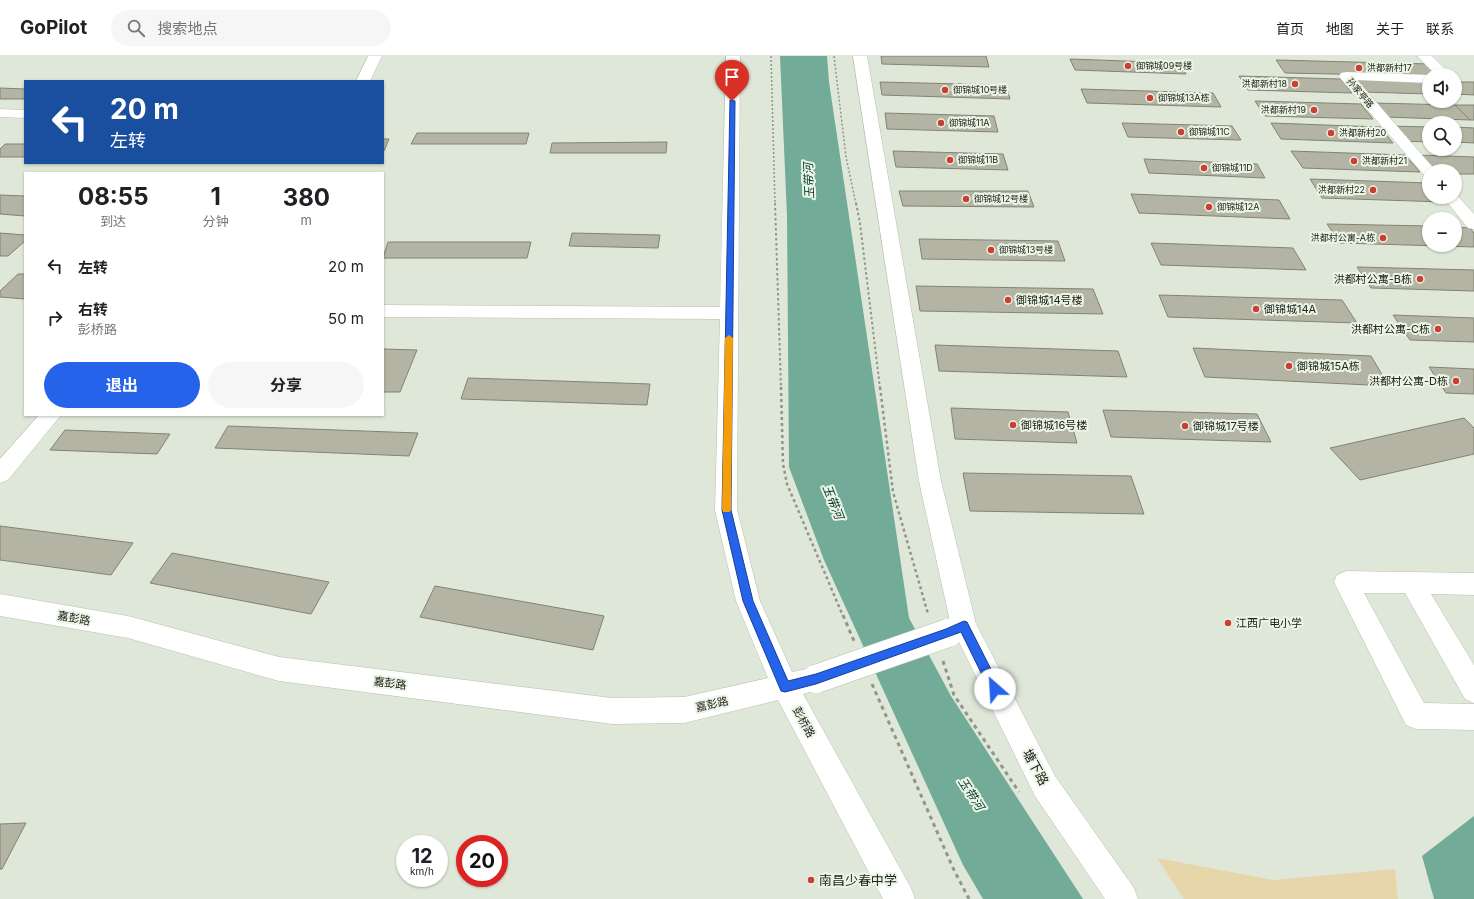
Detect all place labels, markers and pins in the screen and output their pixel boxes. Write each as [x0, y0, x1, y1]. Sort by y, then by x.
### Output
pin [715, 60, 749, 101]
place label: 御锦城09号楼 [1136, 60, 1192, 71]
marker: 御锦城09号楼 [1123, 61, 1133, 71]
place label: 洪都新村17 [1367, 62, 1412, 73]
marker: 洪都新村17 [1354, 63, 1364, 73]
place label: 洪都新村18 [1242, 78, 1287, 89]
marker: 洪都新村18 [1290, 79, 1300, 89]
place label: 御锦城10号楼 [953, 84, 1007, 95]
marker: 御锦城10号楼 [940, 85, 950, 95]
place label: 御锦城13A栋 [1158, 92, 1209, 103]
marker: 御锦城13A栋 [1145, 93, 1155, 103]
place label: 洪都新村19 [1261, 104, 1306, 115]
marker: 洪都新村19 [1309, 105, 1319, 115]
place label: 御锦城11A [949, 117, 990, 128]
marker: 御锦城11A [936, 118, 946, 128]
place label: 御锦城11C [1189, 126, 1230, 137]
marker: 御锦城11C [1176, 127, 1186, 137]
place label: 洪都新村20 [1339, 127, 1386, 138]
marker: 洪都新村20 [1326, 128, 1336, 138]
place label: 御锦城11B [958, 154, 998, 165]
marker: 御锦城11B [945, 155, 955, 165]
place label: 洪都新村21 [1362, 155, 1407, 166]
marker: 洪都新村21 [1349, 156, 1359, 166]
place label: 御锦城11D [1212, 162, 1253, 173]
marker: 御锦城11D [1199, 163, 1209, 173]
place label: 洪都新村22 [1318, 184, 1365, 195]
marker: 洪都新村22 [1368, 185, 1378, 195]
place label: 御锦城12号楼 [974, 193, 1028, 204]
marker: 御锦城12号楼 [961, 194, 971, 204]
place label: 御锦城12A [1217, 201, 1259, 212]
marker: 御锦城12A [1204, 202, 1214, 212]
place label: 洪都村公寓-A栋 [1311, 232, 1375, 243]
marker: 洪都村公寓-A栋 [1378, 233, 1388, 243]
place label: 御锦城13号楼 [999, 244, 1053, 255]
marker: 御锦城13号楼 [986, 245, 996, 255]
place label: 洪都村公寓-B栋 [1334, 272, 1412, 286]
marker: 洪都村公寓-B栋 [1415, 274, 1425, 284]
place label: 御锦城14号楼 [1015, 293, 1083, 307]
marker: 御锦城14号楼 [1003, 295, 1013, 305]
place label: 御锦城14A [1263, 302, 1317, 316]
marker: 御锦城14A [1251, 304, 1261, 314]
place label: 洪都村公寓-C栋 [1351, 322, 1430, 336]
marker: 洪都村公寓-C栋 [1433, 324, 1443, 334]
place label: 御锦城15A栋 [1296, 359, 1360, 373]
marker: 御锦城15A栋 [1284, 361, 1294, 371]
place label: 洪都村公寓-D栋 [1369, 374, 1448, 388]
marker: 洪都村公寓-D栋 [1451, 376, 1461, 386]
place label: 御锦城16号楼 [1020, 418, 1087, 432]
place label: 御锦城17号楼 [1192, 419, 1259, 433]
marker: 御锦城16号楼 [1008, 420, 1018, 430]
marker: 御锦城17号楼 [1180, 421, 1190, 431]
place label: 江西广电小学 [1236, 616, 1302, 630]
marker: 江西广电小学 [1223, 618, 1233, 628]
place label: 南昌少春中学 [819, 872, 897, 888]
marker: 南昌少春中学 [806, 875, 816, 885]

